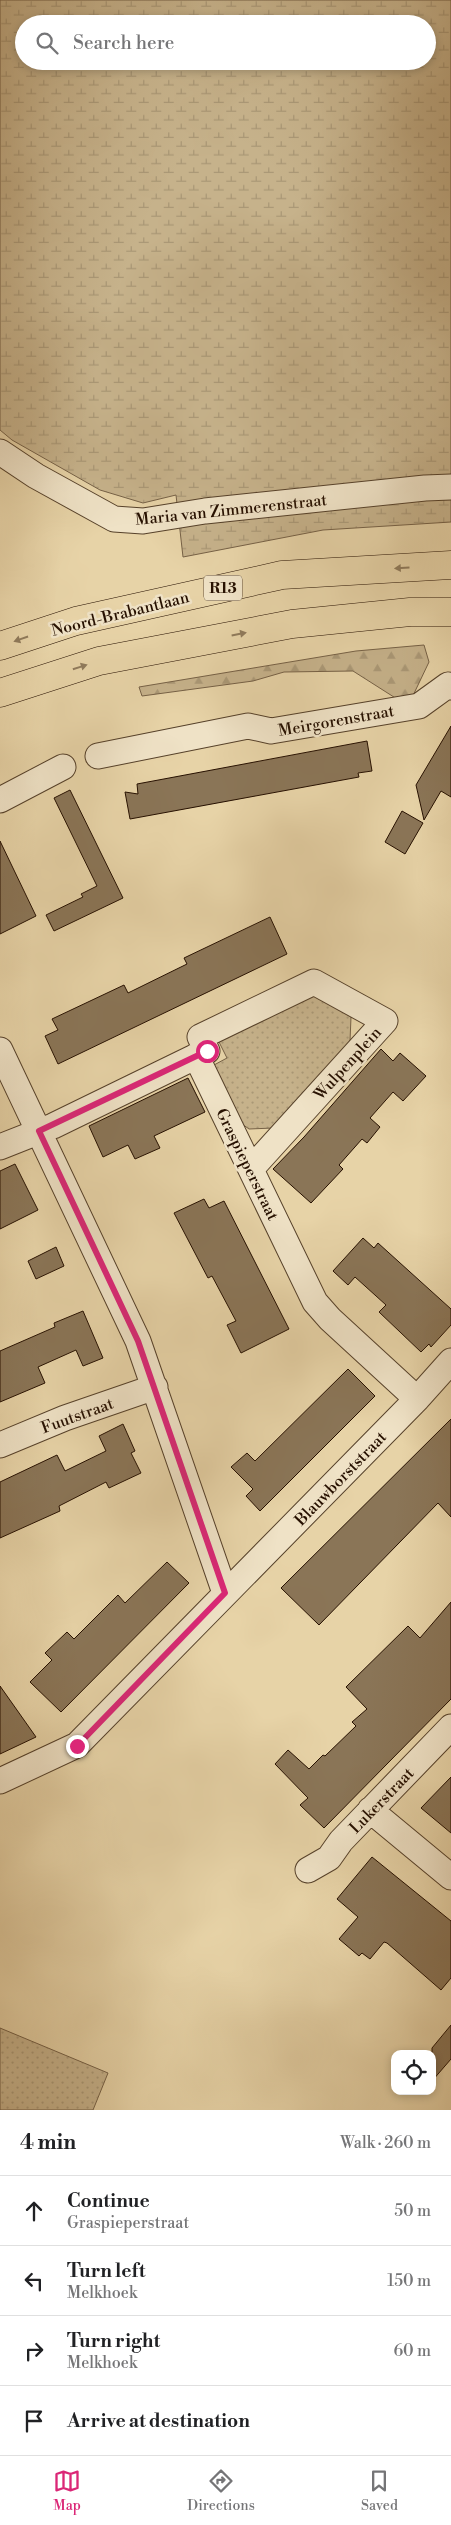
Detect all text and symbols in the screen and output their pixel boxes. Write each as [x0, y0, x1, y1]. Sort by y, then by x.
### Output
search box [15, 15, 436, 70]
icon: search [33, 29, 61, 57]
text: Search here [73, 31, 174, 55]
street label: Maria van Zimmerenstraat [134, 490, 328, 530]
one-way arrow [394, 565, 410, 573]
road number: R13 [204, 576, 242, 600]
street label: Noord-Brabantlaan [49, 587, 192, 641]
one-way arrow [231, 630, 247, 638]
one-way arrow [13, 636, 28, 644]
one-way arrow [72, 663, 87, 670]
street label: Meirgorenstraat [277, 701, 396, 741]
street label: Wulpenplein [309, 1023, 386, 1105]
route start [196, 1040, 219, 1063]
street label: Graspieperstraat [211, 1105, 283, 1224]
street label: Fuutstraat [38, 1393, 117, 1438]
street label: Blauwborststraat [290, 1427, 391, 1531]
route end [66, 1735, 89, 1758]
street label: Lukerstraat [345, 1763, 418, 1838]
map controls [391, 2050, 436, 2095]
button: locate [391, 2050, 436, 2095]
text: 4 min [20, 2130, 76, 2156]
text: Walk · 260 m [340, 2133, 431, 2153]
text: Continue [67, 2189, 150, 2213]
icon: ahead [20, 2197, 48, 2225]
text: 50 m [394, 2201, 431, 2221]
text: Graspieperstraat [67, 2213, 189, 2233]
text: Turn left [67, 2259, 146, 2283]
icon: left [20, 2267, 48, 2295]
text: 150 m [387, 2271, 431, 2291]
text: Melkhoek [67, 2283, 137, 2303]
text: Turn right [67, 2329, 160, 2353]
icon: right [20, 2337, 48, 2365]
text: 60 m [393, 2341, 431, 2361]
text: Melkhoek [67, 2353, 137, 2373]
icon: arrive [20, 2407, 48, 2435]
text: Arrive at destination [67, 2409, 250, 2433]
tab: Map [53, 2467, 81, 2515]
tab: Directions [187, 2467, 255, 2515]
tab: Saved [361, 2467, 398, 2515]

